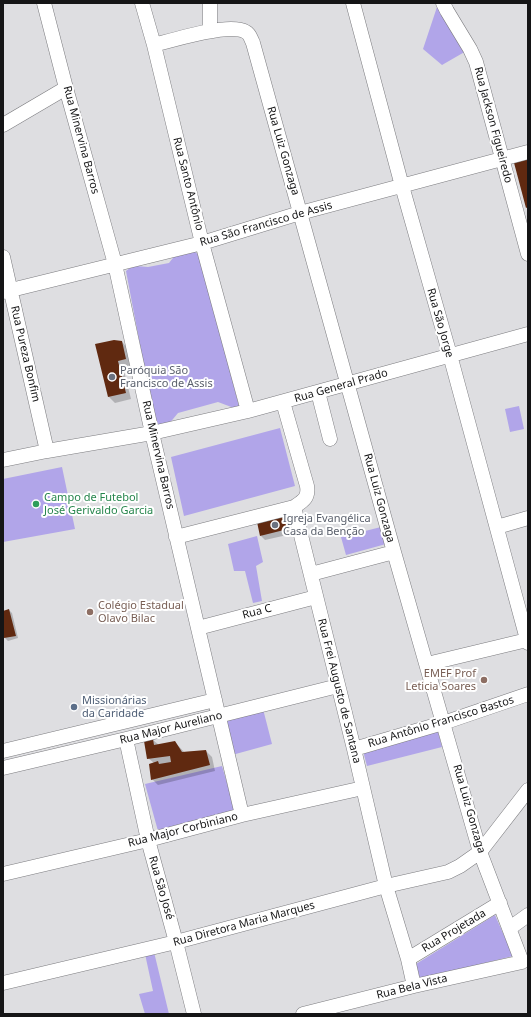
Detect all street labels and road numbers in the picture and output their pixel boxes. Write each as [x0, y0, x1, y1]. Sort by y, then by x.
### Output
street label: Rua Jackson Figueiredo [471, 65, 515, 185]
street label: Rua Minervina Barros [60, 84, 102, 196]
street label: Rua Luiz Gonzaga [264, 105, 302, 197]
street label: Rua Santo Antônio [170, 136, 206, 232]
street label: Rua São Francisco de Assis [198, 199, 334, 249]
street label: Rua São Jorge [424, 287, 456, 359]
street label: Rua Pureza Bonfim [8, 305, 42, 403]
street label: Rua General Prado [293, 366, 389, 406]
street label: Rua Minervina Barros [139, 399, 177, 511]
street label: Rua Luiz Gonzaga [361, 452, 397, 544]
street label: Rua C [241, 602, 273, 622]
street label: Rua Frei Augusto de Santana [315, 617, 363, 765]
street label: Rua Antônio Francisco Bastos [366, 693, 516, 751]
street label: Rua Major Aureliano [118, 709, 224, 747]
street label: Rua Luiz Gonzaga [450, 763, 488, 855]
street label: Rua Major Corbiniano [127, 810, 239, 850]
street label: Rua São José [146, 855, 176, 921]
street label: Rua Diretora Maria Marques [172, 899, 316, 949]
street label: Rua Projetada [420, 907, 488, 955]
street label: Rua Bela Vista [375, 972, 449, 1002]

